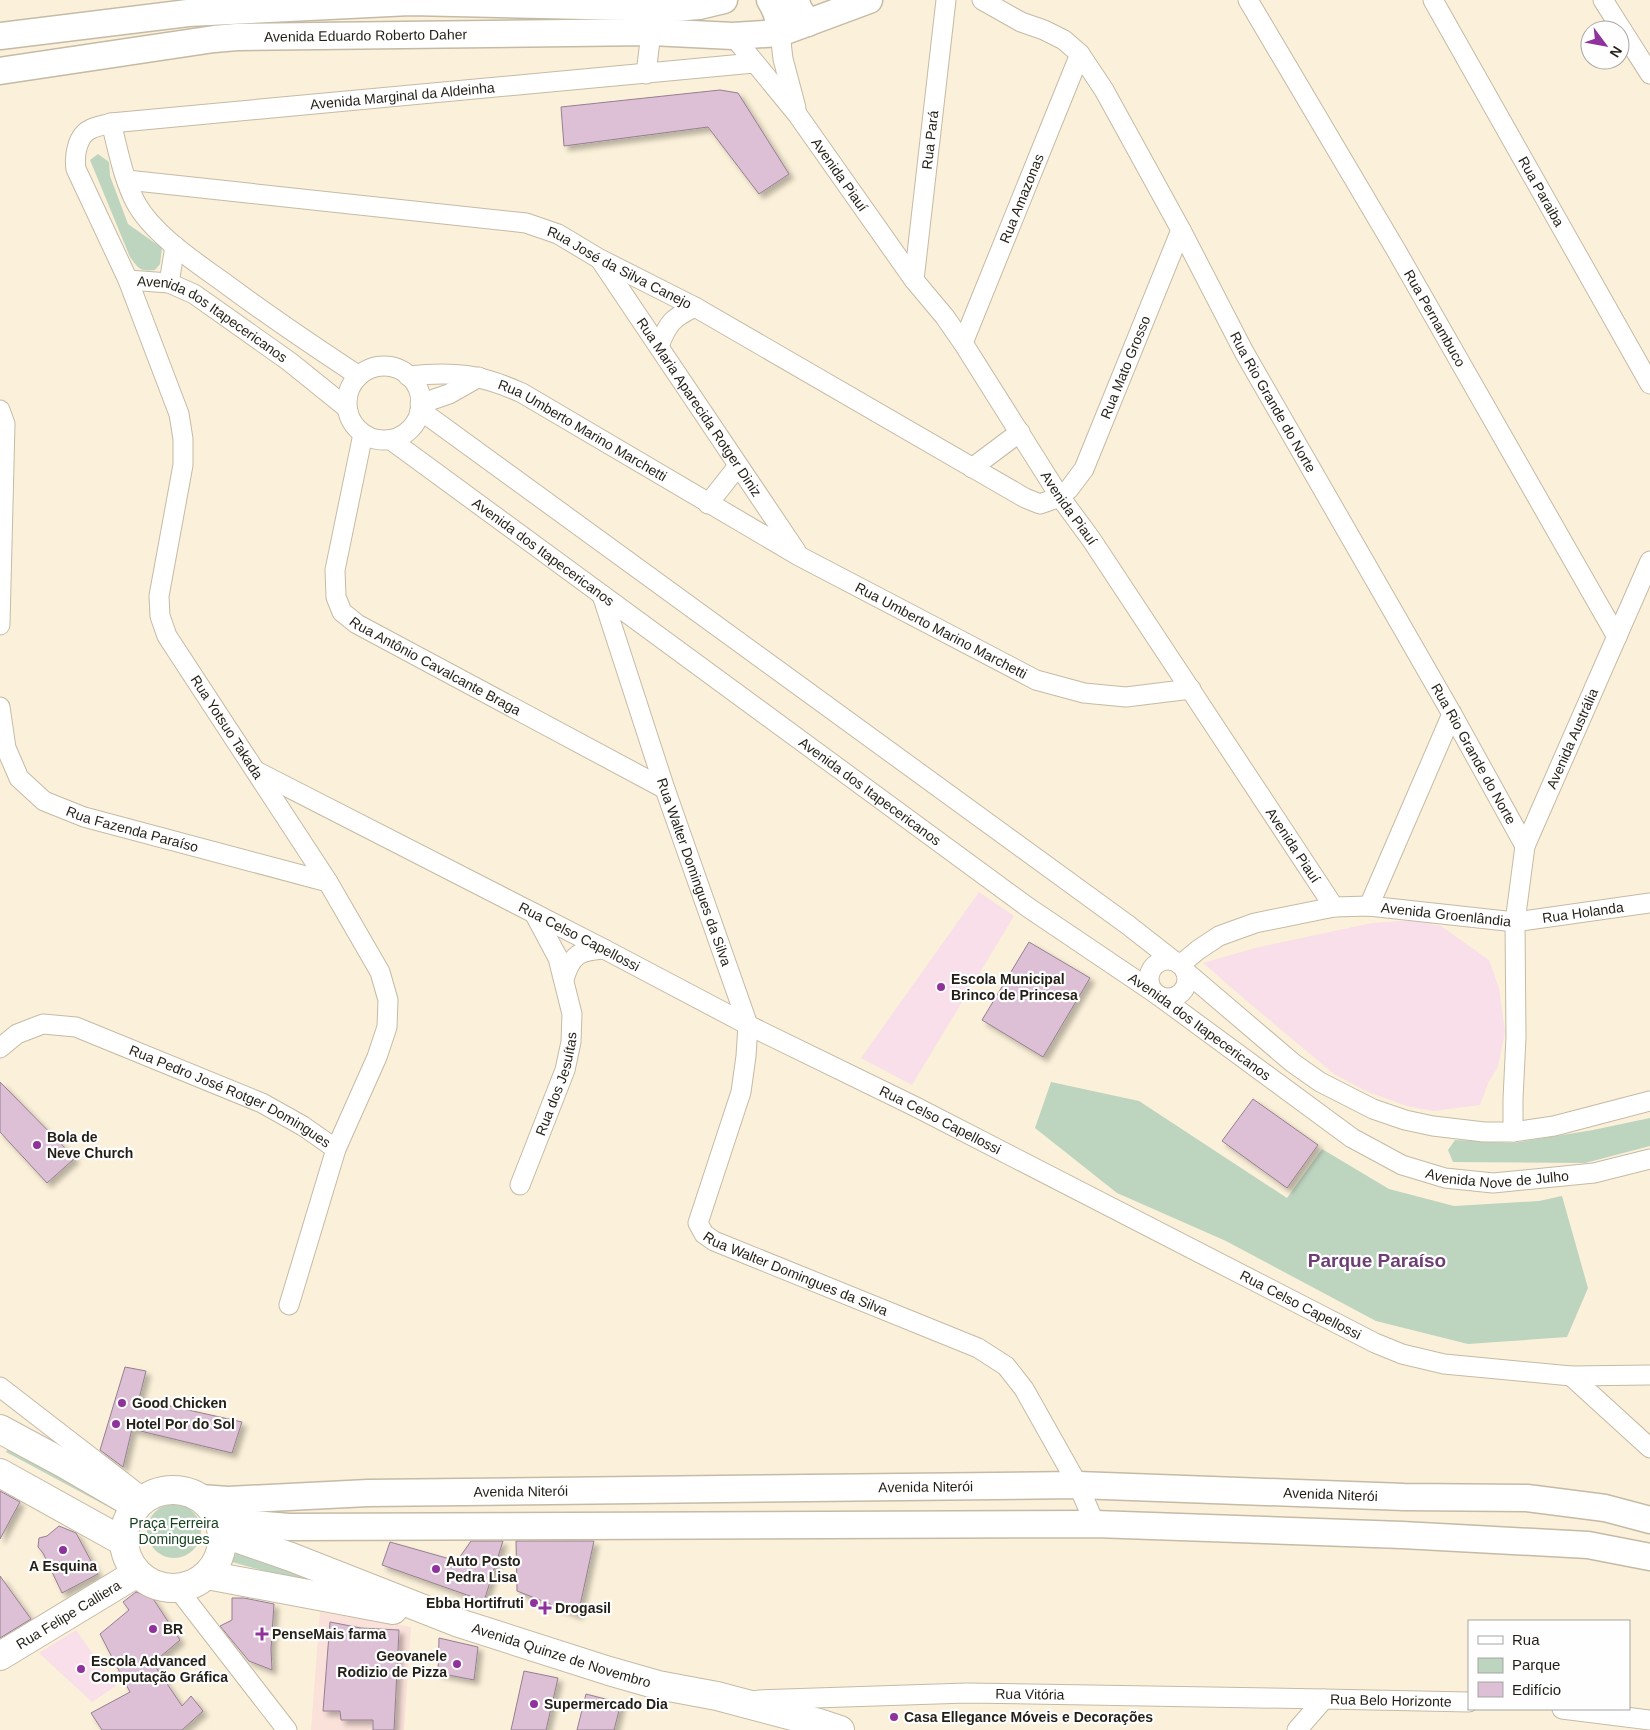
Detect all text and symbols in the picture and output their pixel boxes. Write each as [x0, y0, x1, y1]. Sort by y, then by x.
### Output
north arrow [1580, 20, 1630, 70]
street label: Avenida Eduardo Roberto Daher [264, 26, 468, 45]
text: N [1607, 43, 1625, 60]
street label: Avenida Marginal da Aldeinha [309, 79, 495, 112]
street label: Rua Pará [919, 109, 941, 170]
street label: Avenida Piauí [808, 135, 871, 215]
street label: Rua Amazonas [996, 151, 1047, 245]
street label: Rua Paraiba [1515, 154, 1567, 230]
street label: Rua José da Silva Canejo [545, 223, 694, 312]
street label: Rua Pernambuco [1401, 267, 1469, 370]
street label: Avenida dos Itapecericanos [136, 273, 290, 366]
street label: Rua Mato Grosso [1097, 313, 1153, 421]
street label: Rua Maria Aparecida Rotger Diniz [633, 315, 765, 499]
street label: Rua Rio Grande do Norte [1227, 329, 1319, 475]
street label: Rua Umberto Marino Marchetti [496, 376, 670, 484]
street label: Avenida Piauí [1038, 468, 1101, 548]
street label: Avenida dos Itapecericanos [469, 494, 617, 609]
street label: Rua Umberto Marino Marchetti [853, 579, 1030, 682]
street label: Rua Antônio Cavalcante Braga [346, 613, 524, 718]
street label: Rua Yotsuo Takada [188, 672, 267, 782]
street label: Rua Rio Grande do Norte [1428, 680, 1520, 827]
street label: Avenida Austrália [1543, 686, 1601, 791]
street label: Avenida dos Itapecericanos [796, 734, 944, 849]
street label: Rua Walter Domingues da Silva [654, 776, 735, 968]
street label: Rua Fazenda Paraíso [64, 803, 200, 855]
street label: Avenida Piauí [1263, 805, 1324, 886]
street label: Rua Celso Capellossi [516, 899, 643, 974]
street label: Avenida Groenlândia [1380, 899, 1512, 930]
street label: Rua Holanda [1541, 899, 1625, 926]
street label: Avenida dos Itapecericanos [1125, 969, 1274, 1083]
place label: Escola Municipal Brinco de Princesa [951, 971, 1078, 1003]
marker: Escola Municipal Brinco de Princesa [935, 981, 947, 993]
street label: Rua dos Jesuítas [532, 1032, 579, 1138]
street label: Rua Pedro José Rotger Domingues [127, 1042, 334, 1151]
street label: Rua Celso Capellossi [877, 1082, 1004, 1157]
place label: Bola de Neve Church [47, 1129, 133, 1161]
marker: Bola de Neve Church [31, 1139, 43, 1151]
street label: Avenida Nove de Julho [1424, 1165, 1570, 1191]
street label: Rua Walter Domingues da Silva [700, 1228, 890, 1319]
district label: Parque Paraíso [1308, 1250, 1446, 1271]
street label: Rua Celso Capellossi [1237, 1267, 1364, 1343]
place label: Good Chicken [132, 1395, 227, 1411]
marker: Good Chicken [116, 1397, 128, 1409]
place label: Hotel Por do Sol [126, 1416, 235, 1432]
marker: Hotel Por do Sol [110, 1418, 122, 1430]
street label: Avenida Niterói [878, 1478, 973, 1495]
street label: Avenida Niterói [473, 1483, 568, 1500]
street label: Avenida Niterói [1283, 1485, 1378, 1504]
park label: Praça Ferreira Domingues [129, 1515, 219, 1547]
marker: A Esquina [57, 1544, 69, 1556]
place label: Auto Posto Pedra Lisa [446, 1553, 521, 1585]
place label: A Esquina [29, 1558, 97, 1574]
marker: Auto Posto Pedra Lisa [430, 1563, 442, 1575]
street label: Rua Felipe Calliera [13, 1577, 124, 1652]
place label: Ebba Hortifruti [426, 1595, 524, 1611]
marker: Ebba Hortifruti [528, 1597, 540, 1609]
place label: Drogasil [555, 1600, 611, 1616]
marker: Drogasil [539, 1602, 551, 1614]
street label: Avenida Quinze de Novembro [470, 1620, 653, 1691]
legend [1468, 1620, 1630, 1710]
place label: BR [163, 1621, 183, 1637]
marker: BR [147, 1623, 159, 1635]
place label: PenseMais farma [272, 1626, 387, 1642]
marker: PenseMais farma [256, 1628, 268, 1640]
text: Rua [1512, 1631, 1540, 1648]
place label: Geovanele Rodizio de Pizza [337, 1648, 447, 1680]
place label: Escola Advanced Computação Gráfica [91, 1653, 228, 1685]
text: Parque [1512, 1656, 1560, 1673]
marker: Geovanele Rodizio de Pizza [451, 1658, 463, 1670]
marker: Escola Advanced Computação Gráfica [75, 1663, 87, 1675]
text: Edifício [1512, 1681, 1561, 1698]
street label: Rua Vitória [995, 1685, 1065, 1703]
street label: Rua Belo Horizonte [1330, 1691, 1452, 1710]
place label: Supermercado Dia [544, 1696, 668, 1712]
marker: Supermercado Dia [528, 1698, 540, 1710]
place label: Casa Ellegance Móveis e Decorações [904, 1709, 1153, 1725]
marker: Casa Ellegance Móveis e Decorações [888, 1711, 900, 1723]

